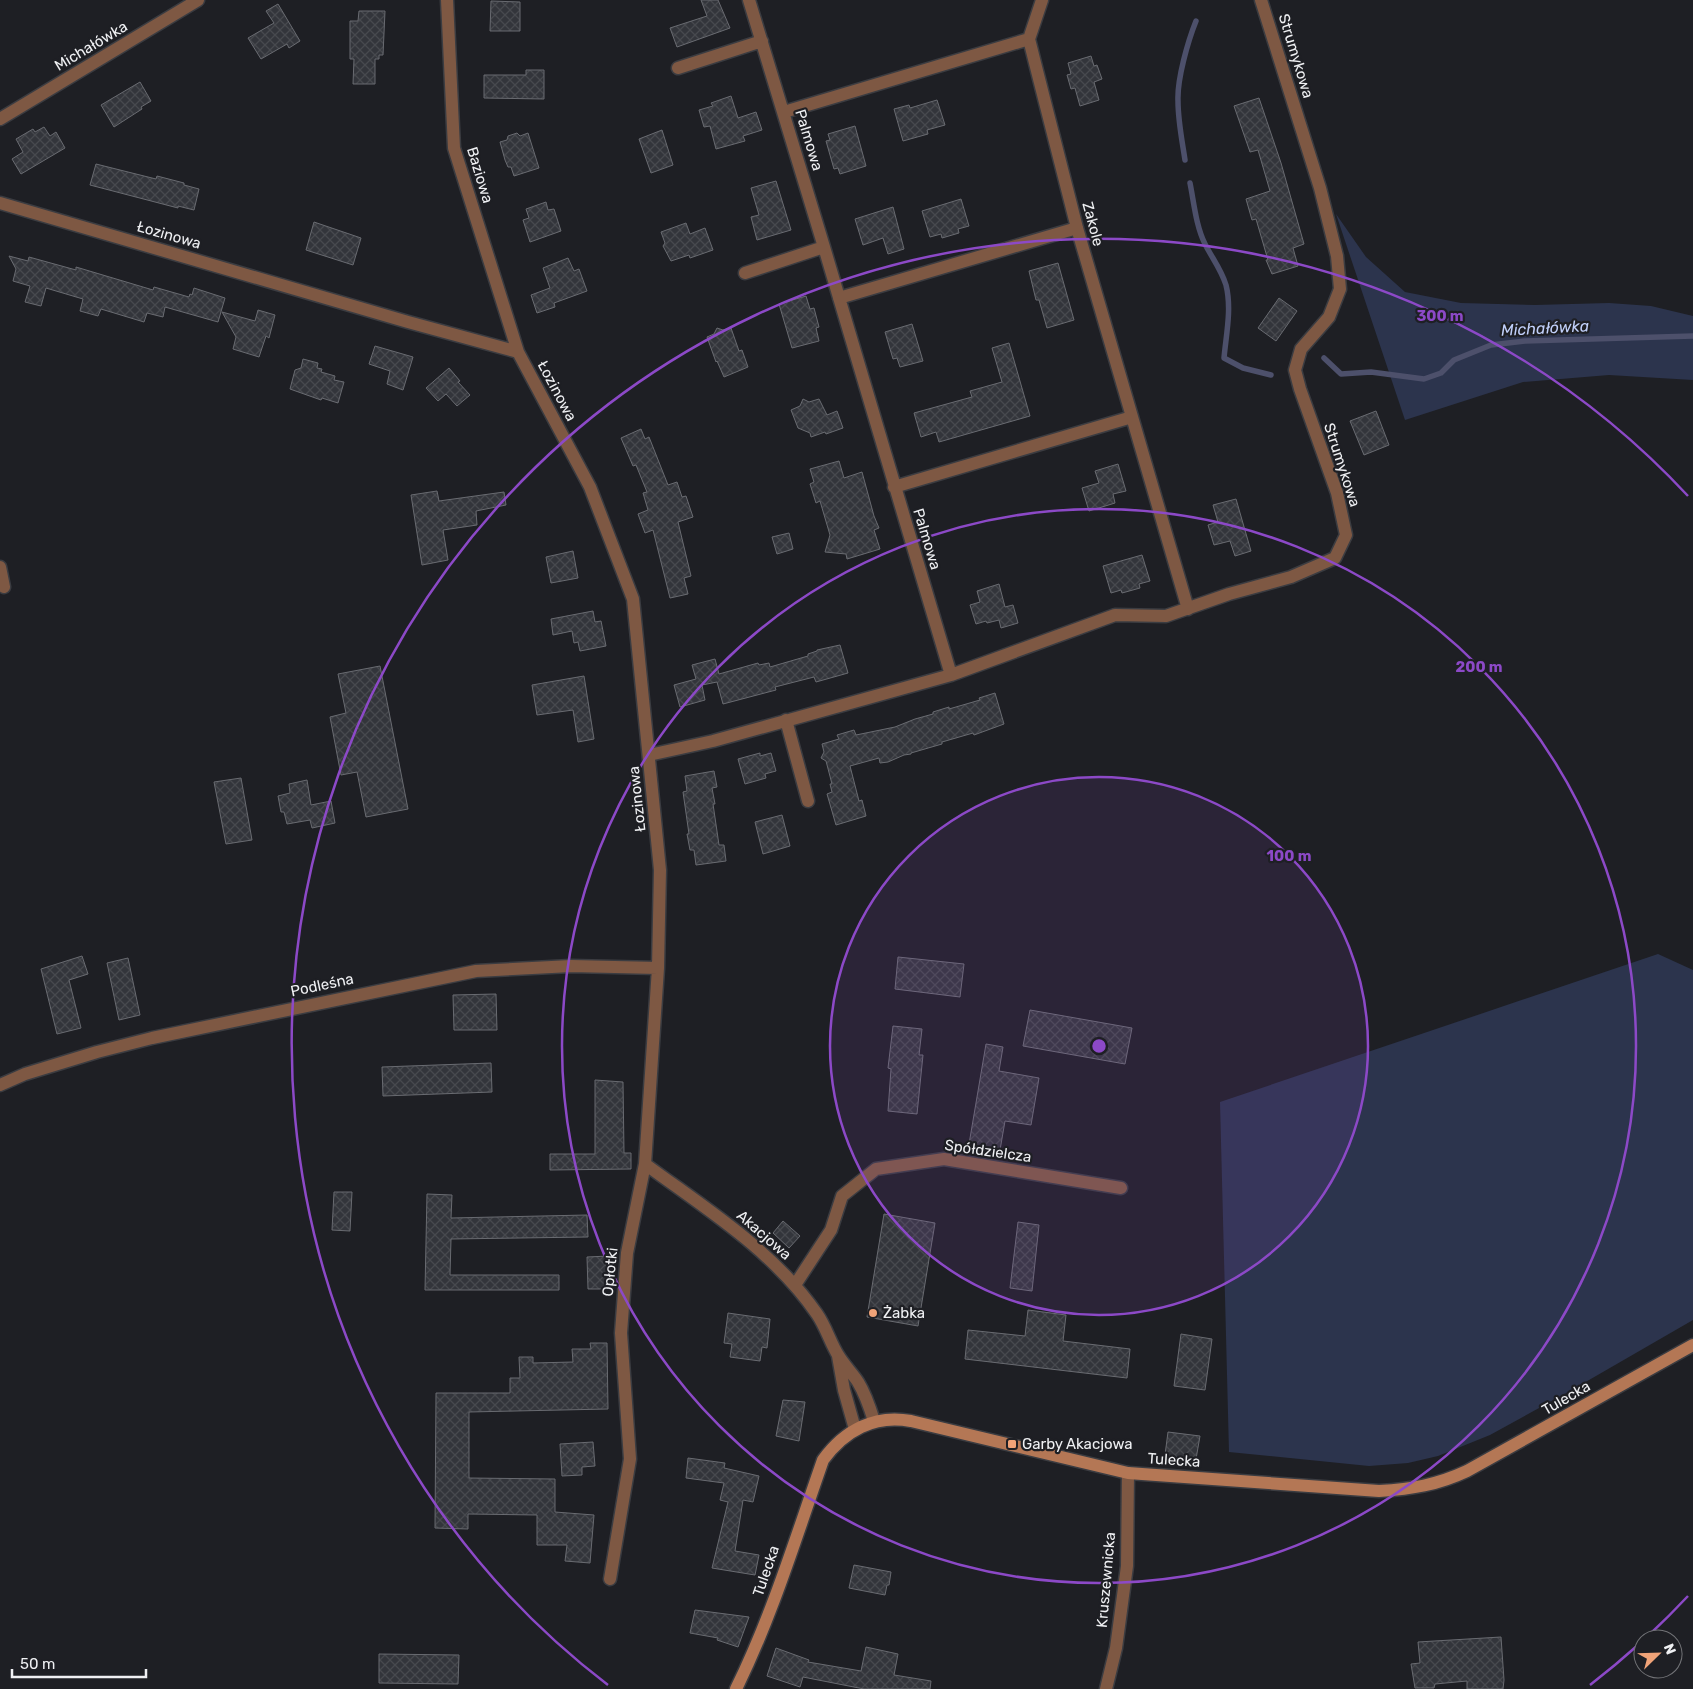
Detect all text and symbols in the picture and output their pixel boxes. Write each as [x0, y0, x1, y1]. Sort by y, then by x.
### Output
street label: Strumykowa [1275, 12, 1317, 100]
street label: Michałówka [51, 17, 131, 75]
street label: Palmowa [791, 107, 827, 173]
street label: Baziowa [463, 145, 497, 205]
street label: Zakole [1078, 200, 1108, 248]
street label: Łozinowa [135, 217, 203, 253]
text: 300 m [1416, 307, 1464, 325]
water label: Michałówka [1500, 316, 1590, 340]
street label: Łozinowa [534, 358, 580, 424]
street label: Strumykowa [1320, 421, 1364, 509]
street label: Palmowa [909, 506, 945, 572]
text: 200 m [1455, 658, 1503, 676]
street label: Łozinowa [625, 765, 649, 833]
text: 100 m [1267, 847, 1311, 865]
street label: Podleśna [289, 970, 355, 1000]
centre of rings [1090, 1037, 1108, 1055]
street label: Spółdzielcza [943, 1136, 1033, 1166]
street label: Akacjowa [733, 1206, 795, 1264]
street label: Opłotki [598, 1247, 622, 1297]
place label: Żabka [883, 1304, 925, 1322]
marker: Żabka [867, 1307, 879, 1319]
street label: Tulecka [1539, 1377, 1593, 1419]
place label: Garby Akacjowa [1022, 1435, 1132, 1453]
marker: Garby Akacjowa [1006, 1438, 1018, 1450]
street label: Tulecka [1147, 1449, 1201, 1471]
street label: Kruszewnicka [1093, 1531, 1119, 1629]
street label: Tulecka [749, 1543, 783, 1599]
north arrow [1633, 1629, 1683, 1679]
text: N [1660, 1641, 1679, 1657]
scale bar [12, 1646, 146, 1678]
text: 50 m [20, 1655, 55, 1673]

